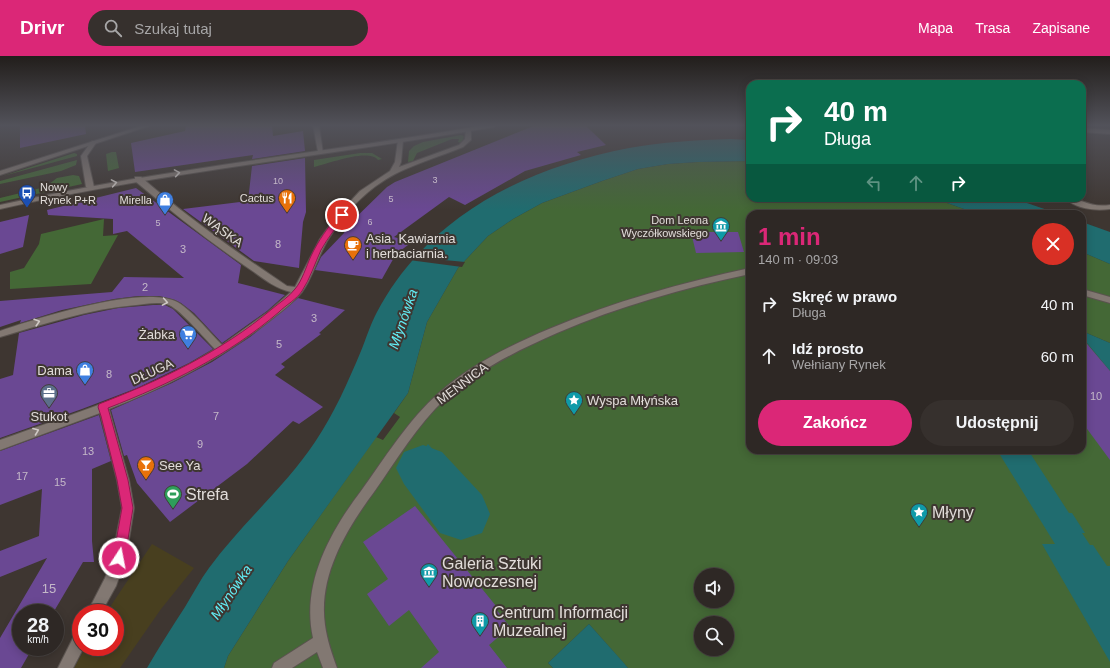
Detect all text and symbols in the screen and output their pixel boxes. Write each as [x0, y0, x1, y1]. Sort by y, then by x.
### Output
search box [88, 10, 368, 46]
text: Drivr [20, 17, 64, 38]
icon: search [102, 17, 124, 39]
text: Szukaj tutaj [134, 20, 212, 37]
text: Mapa [918, 20, 953, 36]
text: Trasa [975, 20, 1010, 36]
text: Zapisane [1032, 20, 1090, 36]
icon: right [758, 96, 810, 148]
text: 40 m [824, 96, 888, 127]
text: Długa [824, 129, 871, 149]
one-way arrow [174, 169, 180, 178]
icon: left [863, 172, 885, 194]
icon: ahead [905, 172, 927, 194]
icon: right [947, 172, 969, 194]
house number: 3 [432, 175, 438, 185]
house number: 10 [273, 176, 283, 186]
one-way arrow [111, 179, 117, 188]
place label: Nowy Rynek P+R [40, 181, 96, 206]
bus stop icon: Nowy Rynek P+R [17, 183, 37, 208]
restaurant icon: Cactus [277, 188, 297, 213]
shop icon: Mirella [155, 190, 175, 215]
place label: Cactus [240, 192, 274, 204]
place label: Mirella [120, 194, 153, 206]
house number: 5 [388, 194, 394, 204]
pin [325, 198, 359, 232]
icon: arrive [331, 204, 353, 226]
street label: WĄSKA [199, 211, 246, 250]
place label: Dom Leona Wyczółkowskiego [621, 214, 709, 239]
museum icon: Dom Leona Wyczółkowskiego [711, 216, 731, 241]
house number: 6 [367, 217, 373, 227]
house number: 5 [155, 218, 161, 228]
text: 1 min [758, 223, 821, 250]
button: close [1032, 223, 1074, 265]
place label: Asia. Kawiarnia i herbaciarnia. [366, 231, 456, 261]
cafe icon: Asia. Kawiarnia i herbaciarnia. [343, 235, 363, 260]
house number: 8 [275, 238, 281, 250]
house number: 3 [180, 243, 186, 255]
text: 140 m · 09:03 [758, 252, 838, 267]
house number: 2 [142, 281, 148, 293]
water label: Młynówka [385, 287, 421, 351]
text: Skręć w prawo [792, 288, 897, 305]
icon: right [758, 293, 780, 315]
text: 40 m [1041, 296, 1074, 313]
one-way arrow [161, 298, 168, 306]
text: Długa [792, 305, 826, 320]
house number: 3 [311, 312, 317, 324]
one-way arrow [34, 318, 41, 327]
supermarket icon: Żabka [178, 324, 198, 349]
place label: Żabka [139, 327, 176, 342]
house number: 5 [276, 338, 282, 350]
text: Idź prosto [792, 340, 864, 357]
icon: ahead [758, 345, 780, 367]
text: 60 m [1041, 348, 1074, 365]
street label: DŁUGA [129, 355, 176, 387]
text: Wełniany Rynek [792, 357, 886, 372]
street label: MENNICA [434, 359, 491, 407]
shop icon: Dama [75, 360, 95, 385]
place label: Dama [37, 363, 73, 378]
house number: 8 [106, 368, 112, 380]
office icon: Stukot [39, 383, 59, 408]
place icon: Wyspa Młyńska [564, 390, 584, 415]
house number: 10 [1090, 390, 1102, 402]
place label: Wyspa Młyńska [587, 393, 679, 408]
button: Zakończ [758, 400, 912, 446]
button: Udostępnij [920, 400, 1074, 446]
place label: Stukot [31, 409, 68, 424]
house number: 7 [213, 410, 219, 422]
one-way arrow [33, 428, 40, 436]
house number: 9 [197, 438, 203, 450]
house number: 13 [82, 445, 94, 457]
bar icon: See Ya [136, 455, 156, 480]
place label: See Ya [159, 458, 201, 473]
house number: 17 [16, 470, 28, 482]
house number: 15 [54, 476, 66, 488]
sports icon: Strefa [163, 484, 183, 509]
place label: Strefa [186, 486, 229, 503]
place icon: Młyny [909, 502, 929, 527]
place label: Młyny [932, 504, 974, 521]
position arrow [98, 537, 140, 579]
place label: Galeria Sztuki Nowoczesnej [442, 555, 542, 590]
water label: Młynówka [207, 562, 255, 622]
museum icon: Galeria Sztuki Nowoczesnej [419, 562, 439, 587]
map controls [694, 568, 734, 656]
button: sound [694, 568, 734, 608]
house number: 15 [42, 581, 56, 596]
speed limit sign: 30 [72, 604, 124, 656]
place label: Centrum Informacji Muzealnej [493, 604, 628, 639]
building icon: Centrum Informacji Muzealnej [470, 611, 490, 636]
text: 28 [27, 614, 49, 636]
button: search [694, 616, 734, 656]
text: km/h [27, 634, 49, 645]

